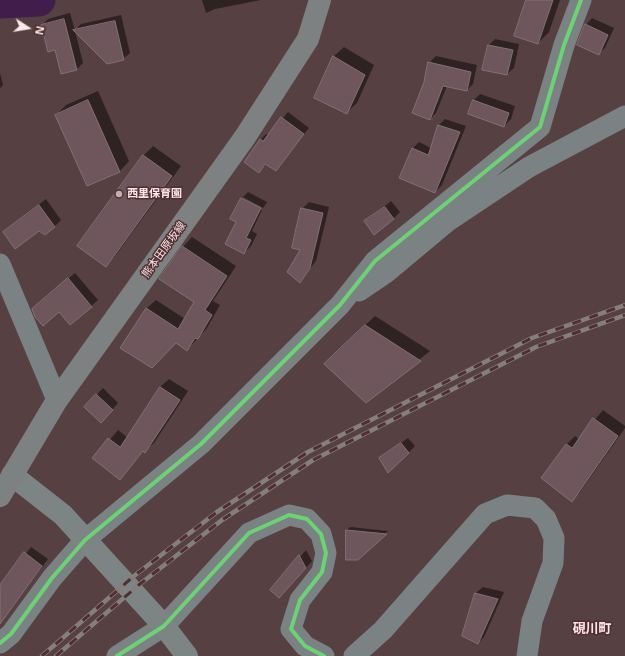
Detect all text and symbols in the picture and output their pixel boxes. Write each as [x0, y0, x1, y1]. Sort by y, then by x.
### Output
north arrow [8, 8, 48, 48]
text: N [32, 25, 48, 37]
place label: 西里保育園 [127, 187, 182, 201]
marker: 西里保育園 [114, 189, 124, 199]
street label: 熊本田原坂線 [139, 219, 189, 281]
district label: 硯川町 [573, 621, 611, 637]

